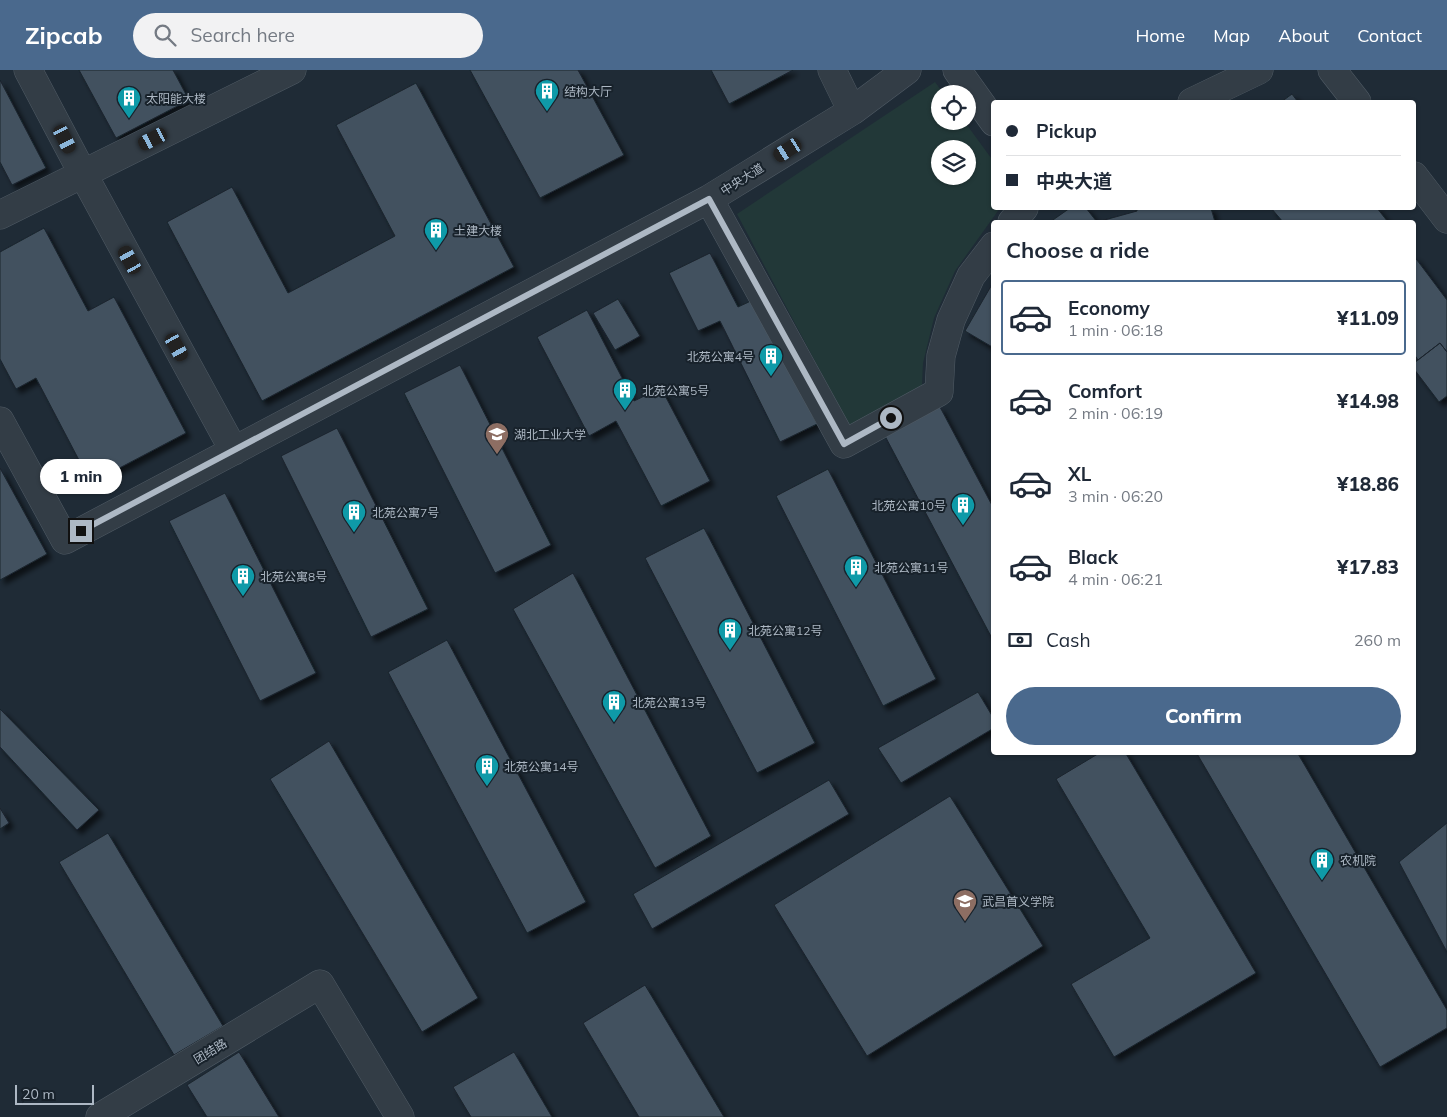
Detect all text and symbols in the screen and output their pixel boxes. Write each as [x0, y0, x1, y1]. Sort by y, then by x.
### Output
search box [133, 13, 483, 58]
text: Zipcab [25, 20, 103, 50]
icon: search [151, 21, 179, 49]
text: Search here [191, 23, 295, 47]
text: Home [1135, 24, 1185, 47]
text: Map [1213, 24, 1250, 47]
text: About [1278, 24, 1329, 47]
text: Contact [1357, 24, 1422, 47]
building icon: 结构大厅 [534, 78, 560, 112]
place label: 结构大厅 [564, 84, 612, 99]
building icon: 太阳能大楼 [116, 85, 142, 119]
map controls [931, 85, 976, 185]
button: locate [931, 85, 976, 130]
place label: 太阳能大楼 [146, 91, 206, 106]
text: Pickup [1036, 119, 1097, 143]
car [51, 122, 78, 156]
car [136, 126, 169, 152]
car [771, 136, 804, 164]
button: layers [931, 140, 976, 185]
street label: 中央大道 [718, 160, 766, 198]
text: 中央大道 [1036, 169, 1112, 193]
building icon: 土建大楼 [423, 217, 449, 251]
place label: 土建大楼 [454, 223, 502, 238]
text: Choose a ride [1006, 236, 1149, 264]
car [116, 243, 143, 277]
icon: car [1008, 295, 1053, 340]
text: Economy [1068, 296, 1150, 320]
text: ¥11.09 [1337, 306, 1399, 330]
text: 1 min · 06:18 [1068, 320, 1163, 340]
car [163, 330, 190, 364]
building icon: 北苑公寓4号 [758, 343, 784, 377]
place label: 北苑公寓4号 [687, 349, 754, 364]
building icon: 北苑公寓5号 [612, 377, 638, 411]
icon: car [1008, 378, 1053, 423]
text: Comfort [1068, 379, 1142, 403]
place label: 北苑公寓5号 [642, 383, 709, 398]
text: ¥14.98 [1337, 389, 1399, 413]
text: 2 min · 06:19 [1068, 403, 1163, 423]
route start [880, 407, 902, 429]
school or university icon: 湖北工业大学 [484, 421, 510, 455]
place label: 湖北工业大学 [514, 427, 586, 442]
callout: 1 min [40, 458, 122, 494]
icon: car [1008, 461, 1053, 506]
text: XL [1068, 462, 1091, 486]
text: 1 min [60, 466, 102, 486]
text: ¥18.86 [1337, 472, 1399, 496]
text: 3 min · 06:20 [1068, 486, 1163, 506]
building icon: 北苑公寓10号 [950, 492, 976, 526]
place label: 北苑公寓10号 [872, 498, 946, 513]
building icon: 北苑公寓7号 [341, 499, 367, 533]
place label: 北苑公寓7号 [372, 505, 439, 520]
route end [70, 520, 92, 542]
icon: car [1008, 544, 1053, 589]
text: Black [1068, 545, 1118, 569]
building icon: 北苑公寓11号 [843, 554, 869, 588]
text: ¥17.83 [1337, 555, 1399, 579]
place label: 北苑公寓11号 [874, 560, 948, 575]
building icon: 北苑公寓8号 [230, 563, 256, 597]
place label: 北苑公寓8号 [260, 569, 327, 584]
text: 4 min · 06:21 [1068, 569, 1163, 589]
building icon: 北苑公寓12号 [717, 617, 743, 651]
place label: 北苑公寓12号 [748, 623, 822, 638]
icon: cash [1006, 626, 1034, 654]
text: Cash [1046, 628, 1091, 652]
text: 260 m [1354, 630, 1401, 650]
button: Confirm [1006, 687, 1401, 745]
building icon: 北苑公寓13号 [601, 689, 627, 723]
place label: 北苑公寓13号 [632, 695, 706, 710]
building icon: 北苑公寓14号 [474, 753, 500, 787]
place label: 北苑公寓14号 [504, 759, 578, 774]
building icon: 农机院 [1309, 847, 1335, 881]
place label: 农机院 [1340, 853, 1376, 868]
school or university icon: 武昌首义学院 [952, 888, 978, 922]
place label: 武昌首义学院 [982, 894, 1054, 909]
street label: 团结路 [191, 1035, 229, 1067]
scale bar [15, 1082, 94, 1105]
text: 20 m [22, 1085, 55, 1103]

